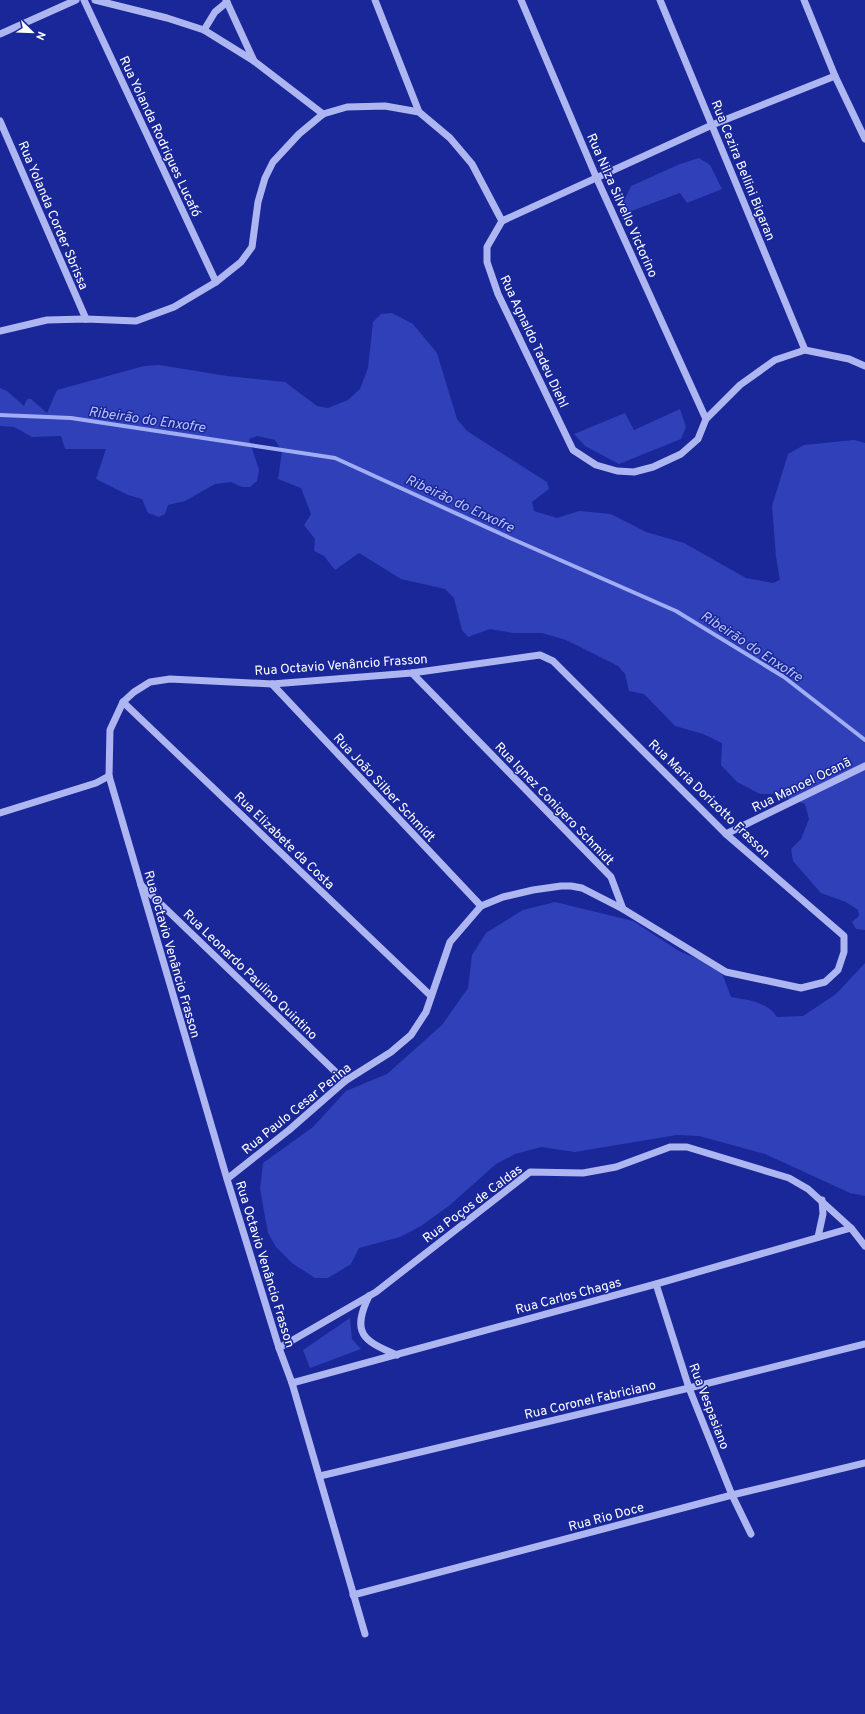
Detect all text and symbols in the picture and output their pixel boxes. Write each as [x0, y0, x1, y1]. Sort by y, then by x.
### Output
north arrow [12, 12, 52, 52]
text: N [32, 29, 48, 42]
street label: Rua Yolanda Rodrigues Lucafó [115, 54, 204, 220]
street label: Rua Cezira Bellini Bigaran [707, 98, 778, 243]
street label: Rua Nilza Silvello Victorino [582, 131, 660, 280]
street label: Rua Yolanda Corder Sbrissa [14, 139, 91, 292]
street label: Rua Agnaldo Tadeu Diehl [495, 273, 571, 411]
water label: Ribeirão do Enxofre [87, 404, 207, 437]
water label: Ribeirão do Enxofre [402, 472, 517, 537]
water label: Ribeirão do Enxofre [697, 608, 806, 687]
street label: Rua Octavio Venâncio Frasson [254, 652, 428, 680]
street label: Rua João Silber Schmidt [329, 731, 438, 846]
street label: Rua Maria Dorizotto Frasson [644, 737, 773, 862]
street label: Rua Ignez Conigero Schmidt [491, 740, 617, 869]
street label: Rua Manoel Ocanã [750, 755, 854, 817]
street label: Rua Elizabete da Costa [230, 789, 337, 893]
street label: Rua Octavio Venâncio Frasson [139, 869, 203, 1040]
street label: Rua Leonardo Paulino Quintino [179, 907, 320, 1044]
street label: Rua Paulo Cesar Perina [239, 1061, 355, 1159]
street label: Rua Poços de Caldas [420, 1162, 526, 1247]
street label: Rua Octavio Venâncio Frasson [231, 1179, 297, 1350]
street label: Rua Carlos Chagas [514, 1275, 623, 1319]
street label: Rua Vespasiano [684, 1361, 732, 1452]
street label: Rua Coronel Fabriciano [523, 1378, 658, 1424]
street label: Rua Rio Doce [567, 1500, 646, 1536]

